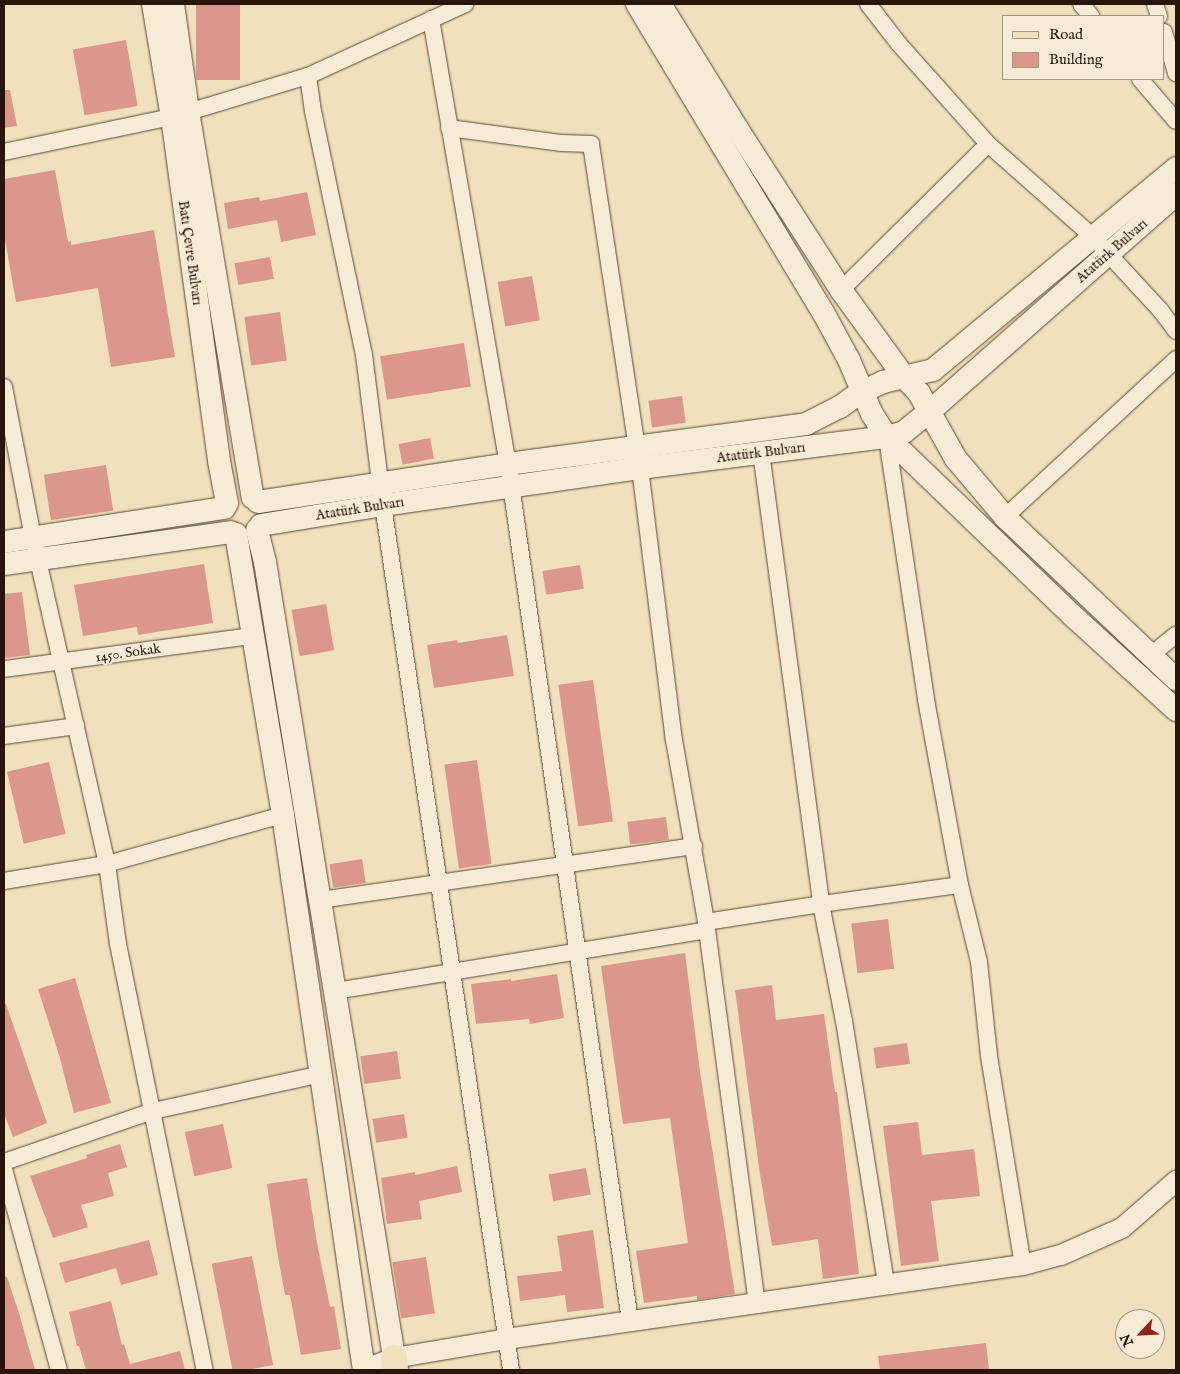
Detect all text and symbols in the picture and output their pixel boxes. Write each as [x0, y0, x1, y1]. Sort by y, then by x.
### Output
legend [1002, 15, 1165, 80]
text: Road [1049, 25, 1083, 44]
text: Building [1049, 50, 1103, 69]
street label: Batı Çevre Bulvarı [174, 200, 206, 306]
street label: Atatürk Bulvarı [1073, 215, 1151, 287]
street label: Atatürk Bulvarı [716, 439, 806, 467]
street label: Atatürk Bulvarı [315, 494, 405, 524]
street label: 1450. Sokak [94, 640, 162, 666]
north arrow [1115, 1309, 1165, 1359]
text: N [1117, 1331, 1138, 1349]

